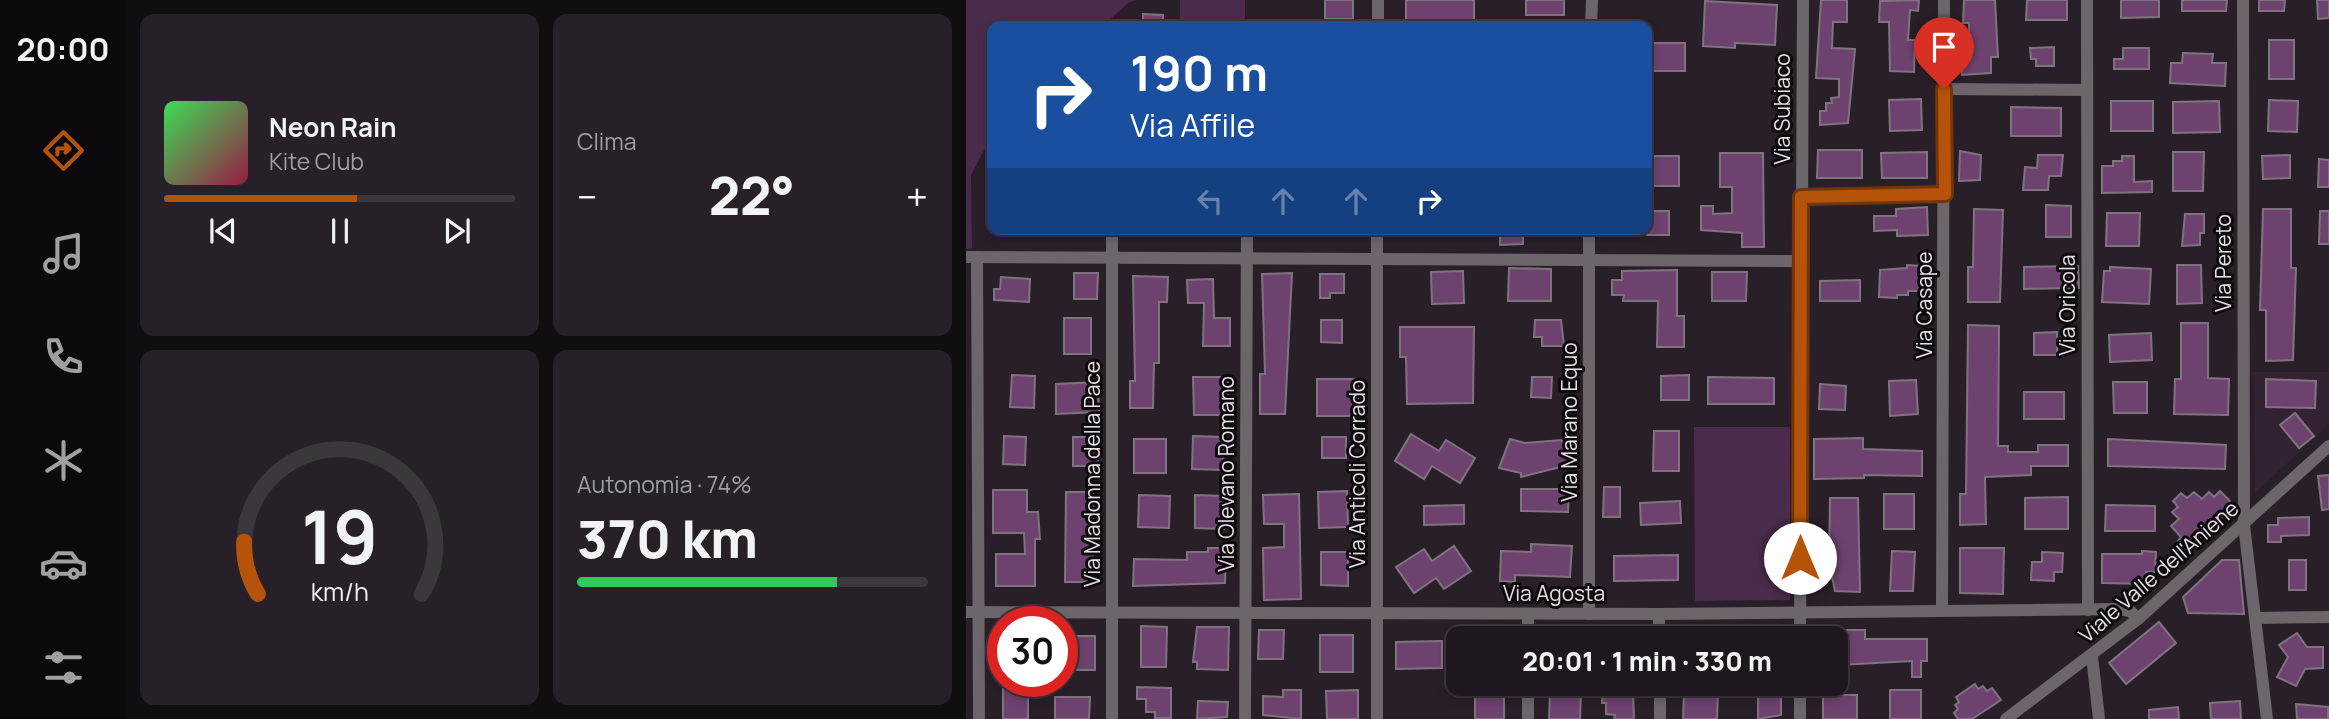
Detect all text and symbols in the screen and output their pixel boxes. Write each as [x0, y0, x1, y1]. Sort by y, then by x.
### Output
pin [1914, 17, 1974, 89]
text: 20:00 [16, 27, 110, 71]
icon: arrive [1925, 28, 1963, 66]
text: 190 m [1130, 39, 1268, 106]
icon: right [1015, 49, 1106, 140]
street label: Via Subiaco [1768, 53, 1796, 165]
text: Via Affile [1130, 103, 1255, 147]
text: Neon Rain [269, 109, 397, 145]
text: Clima [577, 125, 636, 157]
icon: directions [39, 126, 88, 175]
text: Kite Club [269, 145, 364, 177]
text: 22° [709, 160, 795, 231]
text: − [577, 170, 598, 222]
text: + [906, 170, 928, 222]
icon: left [1191, 182, 1229, 220]
icon: ahead [1264, 182, 1302, 220]
icon: ahead [1337, 182, 1375, 220]
icon: right [1410, 182, 1448, 220]
icon: previous [204, 212, 242, 250]
icon: pause [321, 212, 359, 250]
icon: next [438, 212, 476, 250]
street label: Via Pereto [2209, 214, 2237, 312]
icon: music [39, 229, 88, 278]
street label: Via Casape [1910, 251, 1938, 359]
street label: Via Oricola [2053, 255, 2081, 356]
icon: phone [39, 332, 88, 381]
street label: Via Marano Equo [1555, 342, 1583, 502]
street label: Via Madonna della Pace [1078, 361, 1106, 587]
street label: Via Olevano Romano [1212, 376, 1240, 572]
street label: Via Anticoli Corrado [1343, 380, 1371, 568]
icon: climate [39, 436, 88, 485]
text: Autonomia · 74% [577, 468, 752, 500]
text: 19 [301, 486, 378, 586]
street label: Viale Valle dell'Aniene [2073, 494, 2244, 648]
text: 370 km [577, 503, 758, 574]
position arrow [1763, 521, 1837, 595]
icon: car [39, 539, 88, 588]
text: km/h [310, 573, 369, 608]
street label: Via Agosta [1503, 579, 1605, 607]
speed limit sign: 30 [987, 606, 1078, 697]
icon: filters [39, 643, 88, 692]
text: 20:01 · 1 min · 330 m [1522, 643, 1772, 679]

